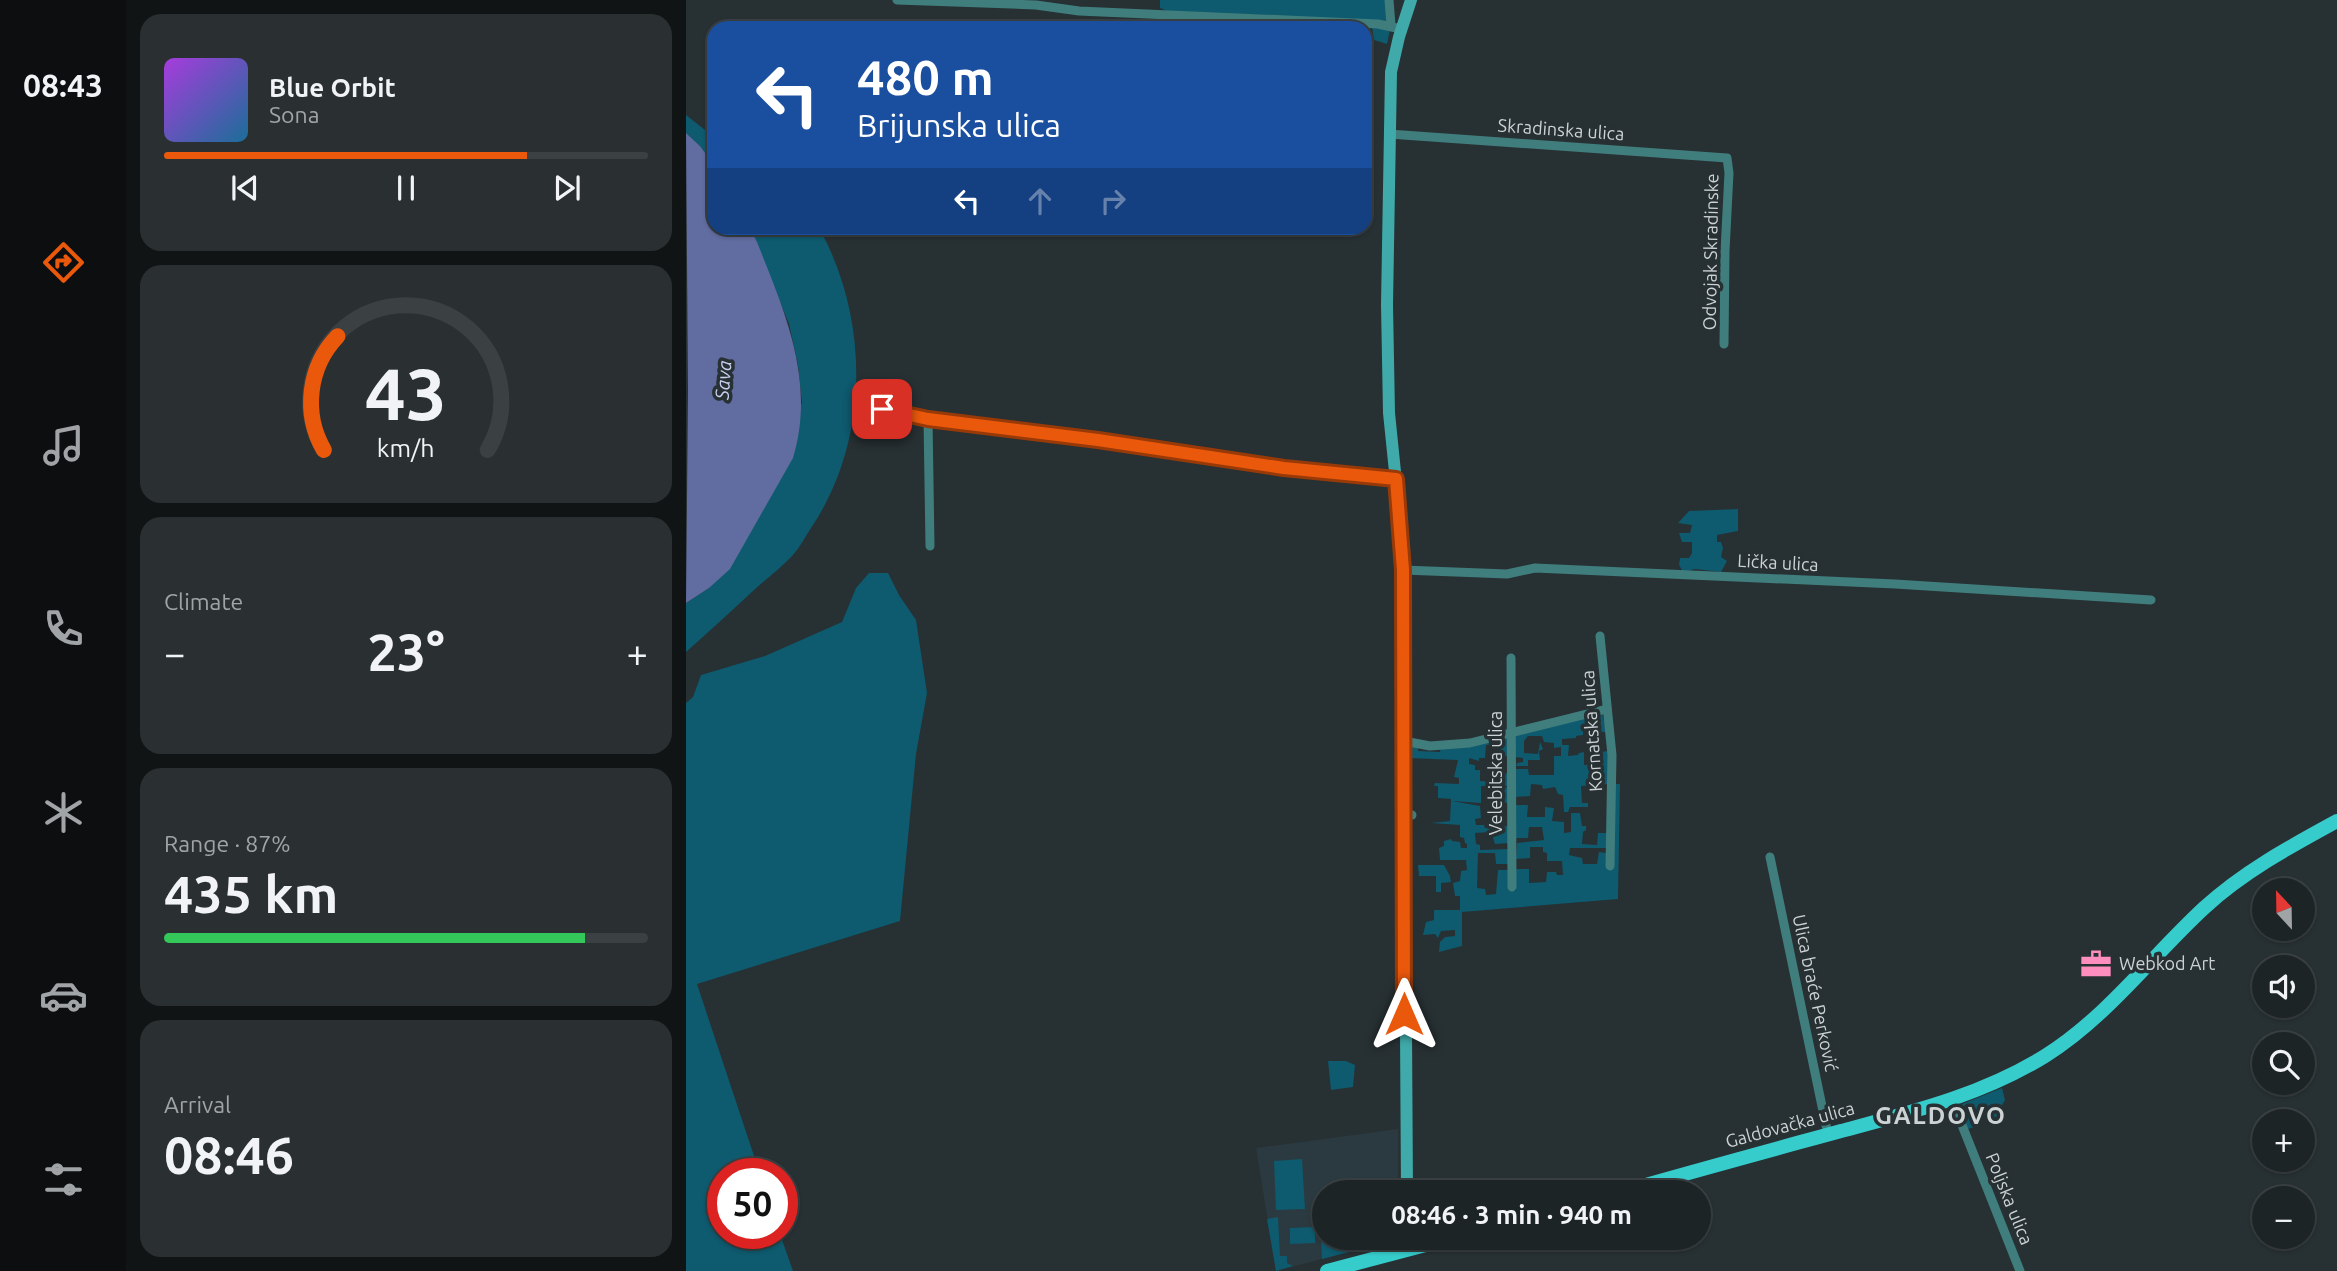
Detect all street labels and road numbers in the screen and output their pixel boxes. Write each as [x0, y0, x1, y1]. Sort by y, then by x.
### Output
street label: Skradinska ulica [1497, 115, 1625, 143]
street label: Odvojak Skradinske [1699, 173, 1721, 331]
street label: Lička ulica [1737, 550, 1819, 574]
street label: Kornatska ulica [1577, 670, 1605, 793]
street label: Velebitska ulica [1485, 711, 1505, 835]
street label: Ulica braće Perković [1790, 912, 1842, 1073]
street label: Galdovačka ulica [1723, 1097, 1856, 1151]
street label: Poljska ulica [1982, 1150, 2037, 1248]

